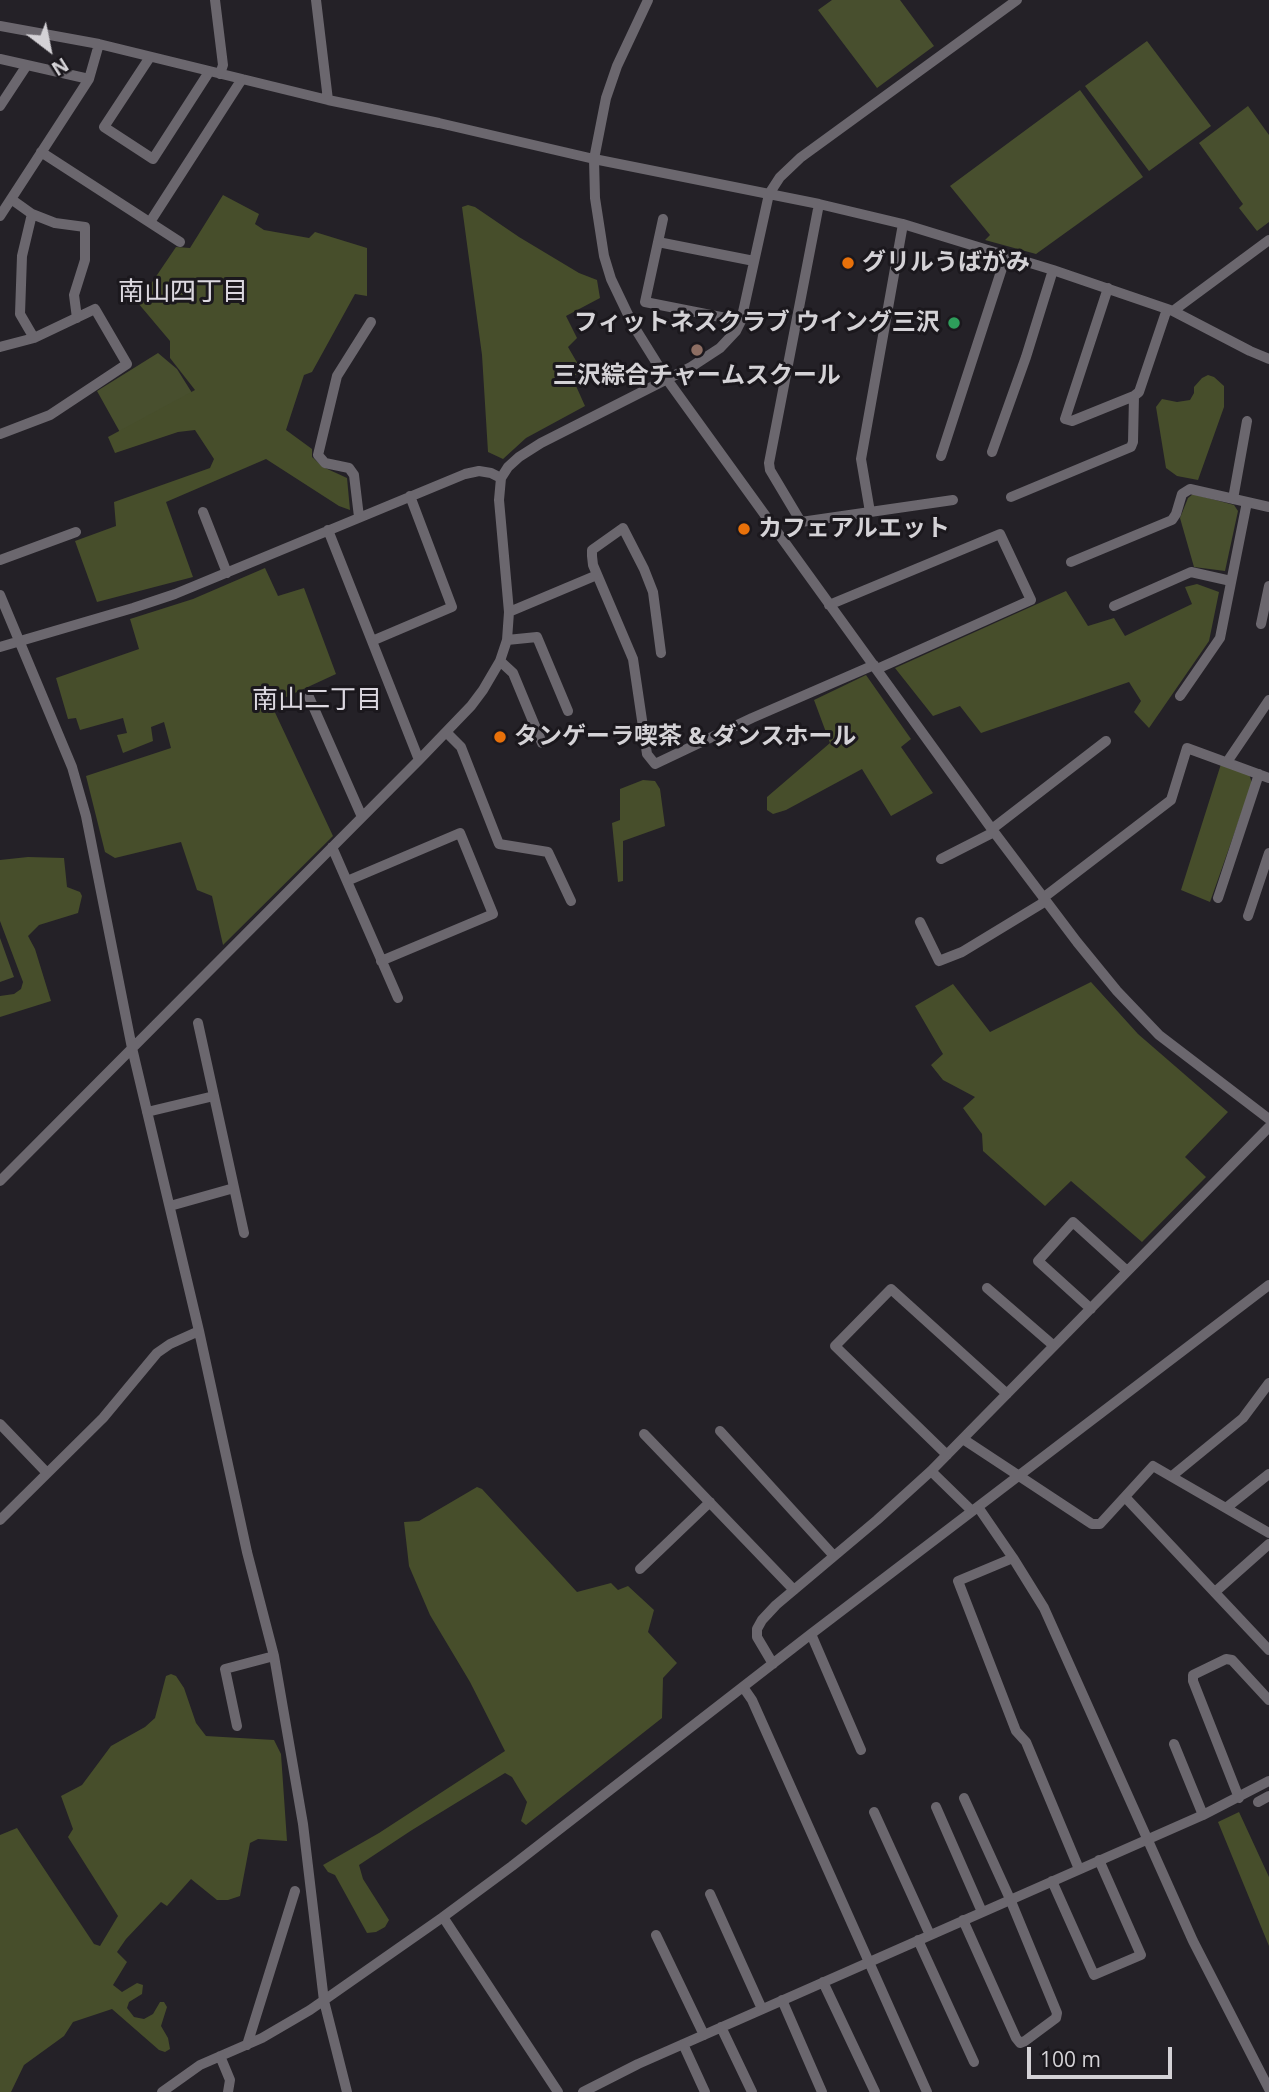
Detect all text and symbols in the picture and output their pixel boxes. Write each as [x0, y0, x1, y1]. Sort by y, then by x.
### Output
north arrow [14, 14, 84, 84]
text: N [47, 52, 74, 82]
place label: グリルうばがみ [862, 249, 1030, 277]
marker: グリルうばがみ [840, 255, 856, 271]
district label: 南山四丁目 [118, 277, 248, 309]
place label: フィットネスクラブ ウイング三沢 [574, 309, 940, 337]
marker: フィットネスクラブ ウイング三沢 [946, 315, 962, 331]
marker: 三沢綜合チャームスクール [689, 342, 705, 358]
place label: 三沢綜合チャームスクール [553, 362, 841, 390]
place label: カフェアルエット [758, 515, 950, 543]
marker: カフェアルエット [736, 521, 752, 537]
district label: 南山二丁目 [252, 685, 382, 717]
place label: タンゲーラ喫茶 & ダンスホール [514, 723, 856, 751]
marker: タンゲーラ喫茶 & ダンスホール [492, 729, 508, 745]
scale bar [1031, 2032, 1176, 2076]
text: 100 m [1040, 2045, 1101, 2073]

